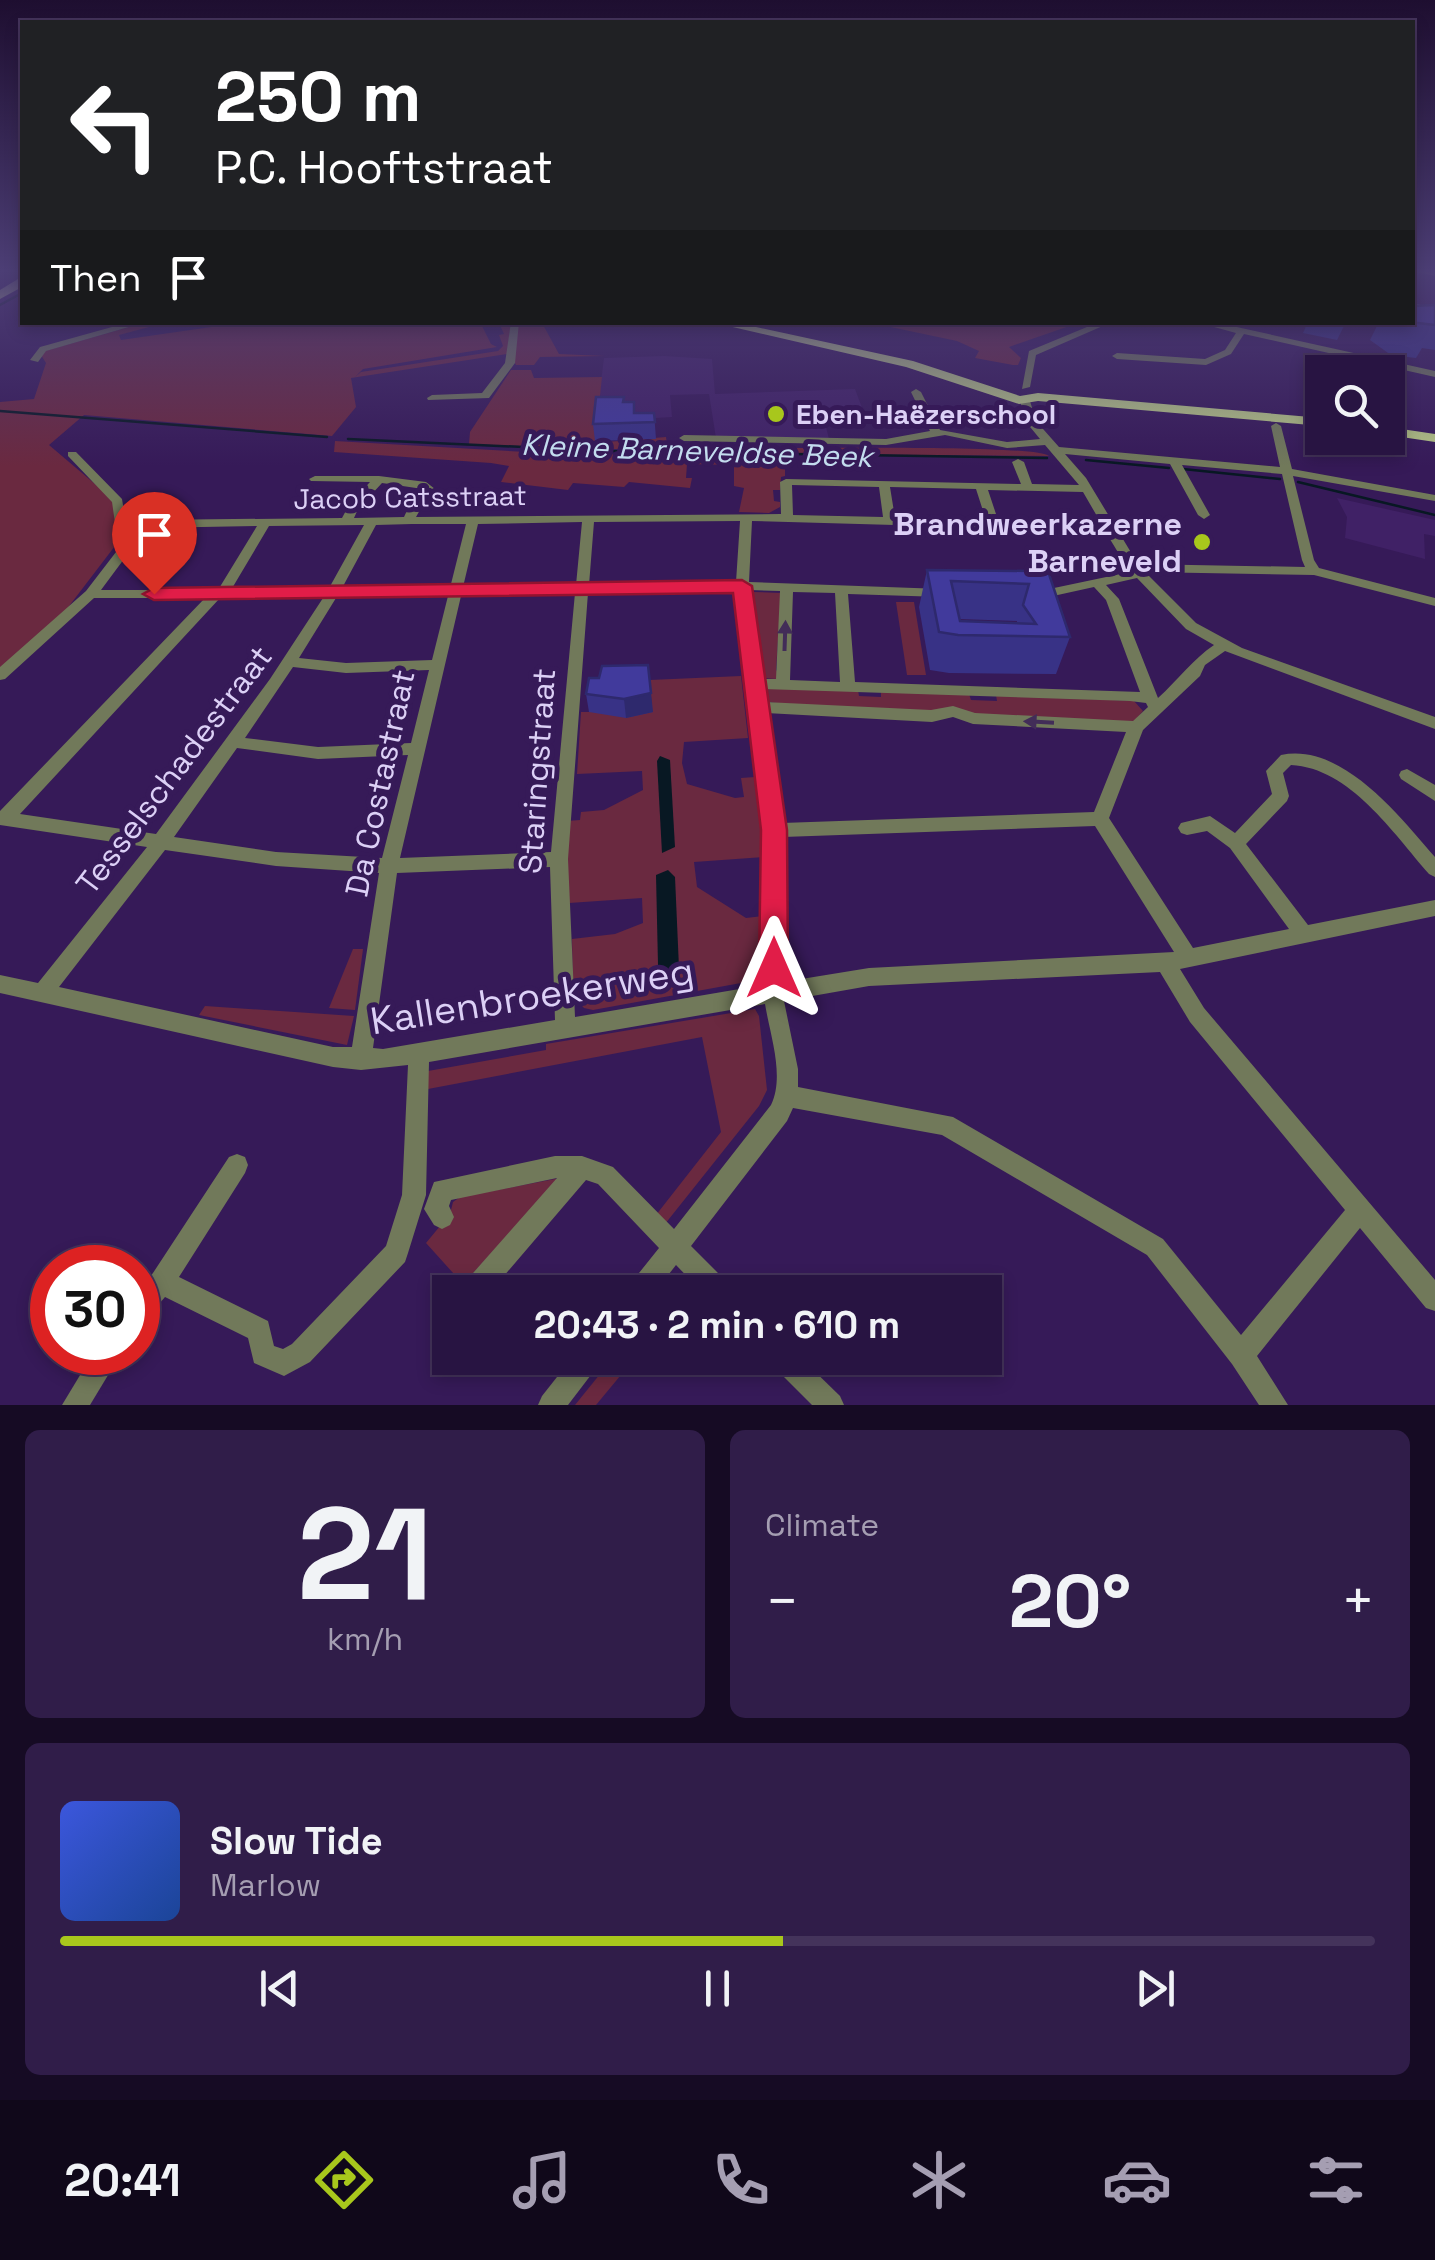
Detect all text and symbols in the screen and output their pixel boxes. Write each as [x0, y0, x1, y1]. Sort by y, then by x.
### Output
text: 250 m [215, 52, 422, 141]
icon: left [50, 60, 180, 190]
text: P.C. Hooftstraat [215, 139, 553, 196]
icon: arrive [161, 250, 216, 305]
text: Then [50, 254, 141, 302]
map controls [1305, 355, 1405, 455]
button: search [1305, 355, 1405, 455]
place label: Eben-Haëzerschool [796, 396, 1056, 432]
marker: Eben-Haëzerschool [765, 403, 787, 425]
water label: Kleine Barneveldse Beek [521, 425, 876, 476]
street label: Jacob Catsstraat [293, 477, 527, 517]
pin [112, 492, 197, 595]
place label: Brandweerkazerne Barneveld [893, 504, 1182, 581]
icon: arrive [127, 507, 182, 562]
marker: Brandweerkazerne Barneveld [1191, 531, 1213, 553]
one-way arrow [777, 619, 793, 651]
street label: Tesselschadestraat [67, 638, 281, 902]
street label: Da Costastraat [336, 666, 424, 900]
street label: Staringstraat [510, 667, 564, 875]
one-way arrow [1023, 714, 1055, 730]
position arrow [722, 916, 826, 1020]
street label: Kallenbroekerweg [367, 947, 697, 1045]
speed limit sign: 30 [30, 1245, 160, 1375]
text: 20:43 · 2 min · 610 m [534, 1301, 900, 1349]
text: 21 [297, 1471, 433, 1637]
text: Climate [765, 1505, 879, 1545]
text: 20° [1009, 1553, 1131, 1649]
text: − [765, 1566, 799, 1636]
text: + [1341, 1566, 1375, 1636]
text: km/h [327, 1619, 403, 1659]
text: Slow Tide [210, 1817, 383, 1865]
text: Marlow [210, 1865, 321, 1905]
icon: previous [252, 1961, 307, 2016]
icon: pause [690, 1961, 745, 2016]
icon: next [1128, 1961, 1183, 2016]
icon: directions [309, 2145, 379, 2215]
icon: music [507, 2145, 577, 2215]
icon: phone [706, 2145, 776, 2215]
icon: climate [904, 2145, 974, 2215]
icon: car [1102, 2145, 1172, 2215]
icon: filters [1301, 2145, 1371, 2215]
text: 20:41 [64, 2152, 181, 2209]

